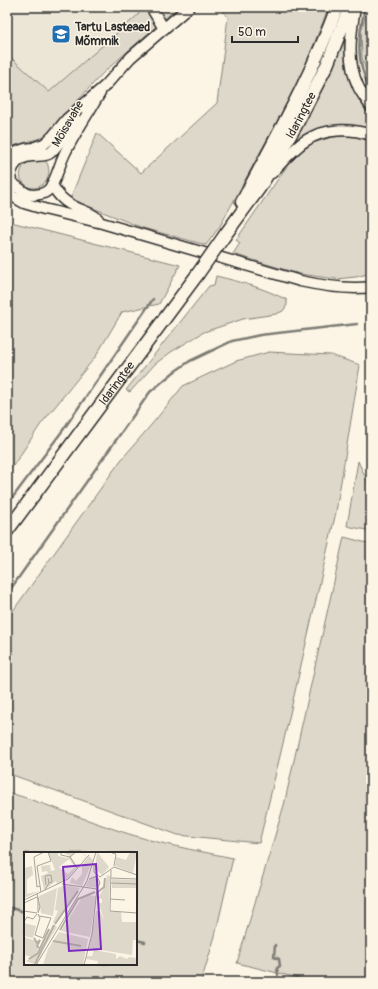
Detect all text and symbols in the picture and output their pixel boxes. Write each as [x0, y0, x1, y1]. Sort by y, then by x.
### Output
scale bar [232, 18, 298, 44]
place label: Tartu Lasteaed Mõmmik [74, 20, 150, 49]
school or university icon: Tartu Lasteaed Mõmmik [50, 23, 72, 45]
text: 50 m [238, 25, 266, 40]
street label: Idaringtee [282, 89, 319, 141]
street label: Mõisavahe [49, 98, 87, 150]
street label: Idaringtee [96, 358, 138, 408]
inset map [24, 852, 137, 965]

